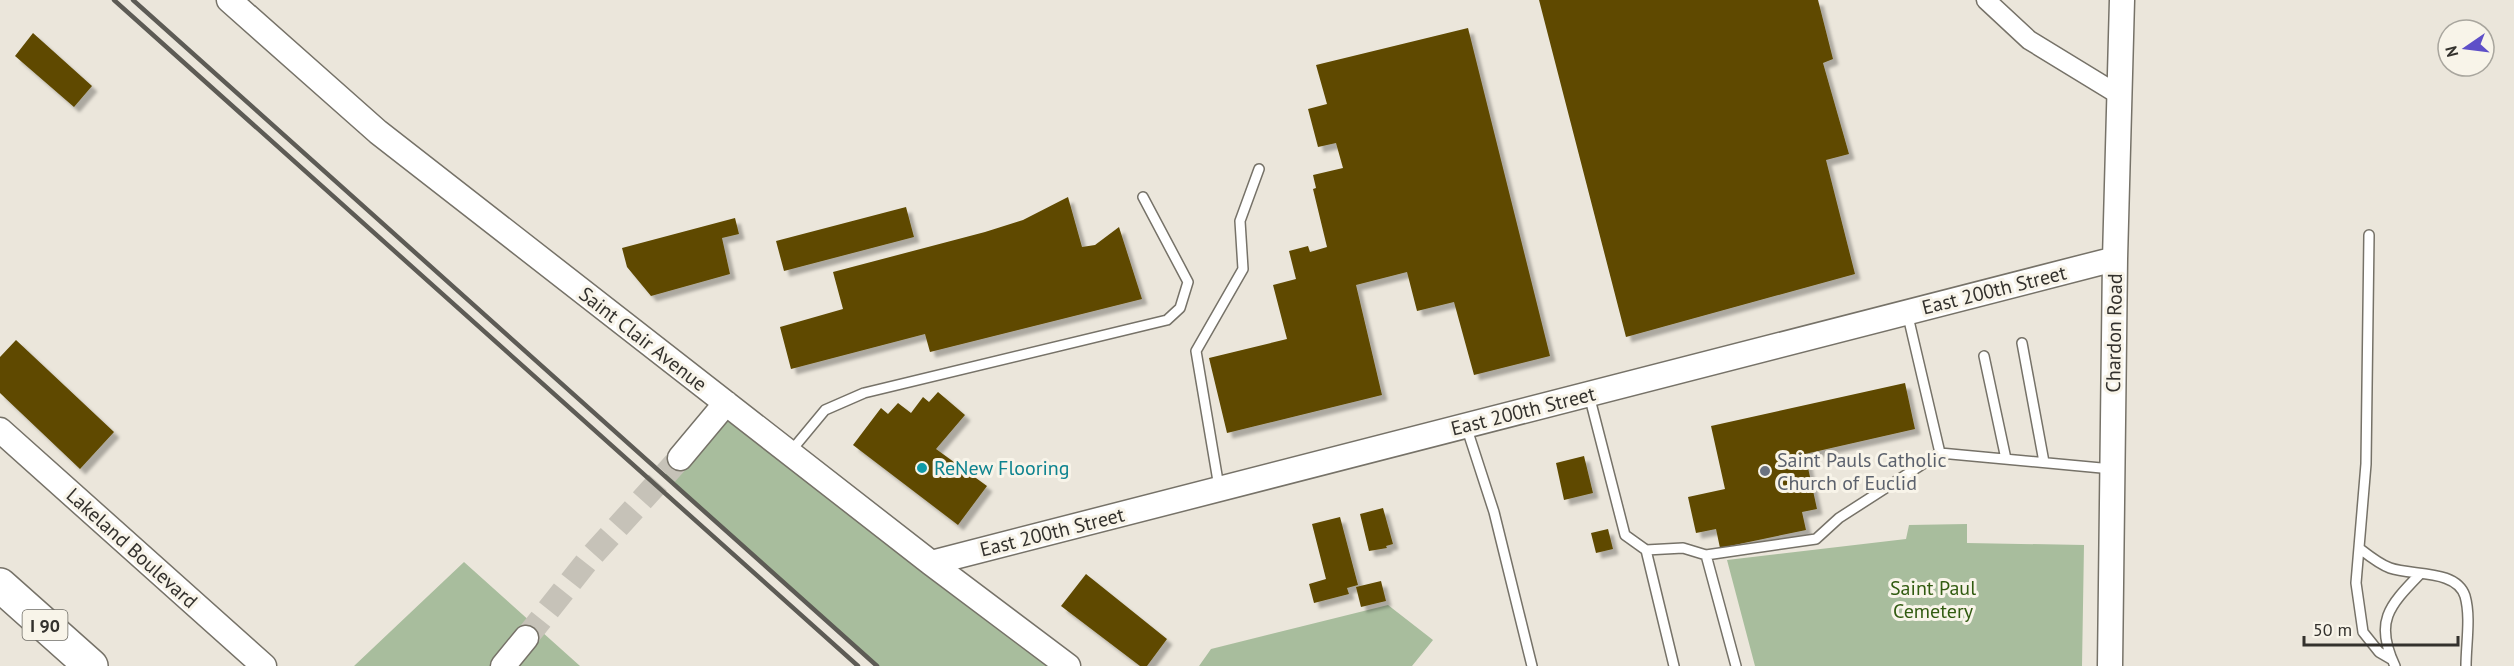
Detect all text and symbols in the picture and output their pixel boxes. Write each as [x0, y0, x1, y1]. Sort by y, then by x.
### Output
north arrow [2436, 18, 2496, 78]
text: N [2440, 44, 2462, 59]
street label: East 200th Street [1919, 259, 2069, 321]
street label: Chardon Road [2100, 273, 2128, 393]
street label: Saint Clair Avenue [574, 281, 712, 397]
street label: East 200th Street [1448, 380, 1598, 442]
place label: Saint Pauls Catholic Church of Euclid [1777, 447, 1946, 496]
place label: ReNew Flooring [934, 455, 1070, 481]
marker: ReNew Flooring [915, 461, 929, 475]
marker: Saint Pauls Catholic Church of Euclid [1758, 464, 1772, 478]
street label: Lakeland Boulevard [61, 482, 203, 614]
street label: East 200th Street [977, 501, 1127, 563]
park label: Saint Paul Cemetery [1890, 575, 1976, 624]
scale bar [2304, 609, 2458, 647]
road number: I 90 [22, 610, 68, 640]
text: 50 m [2313, 618, 2352, 641]

